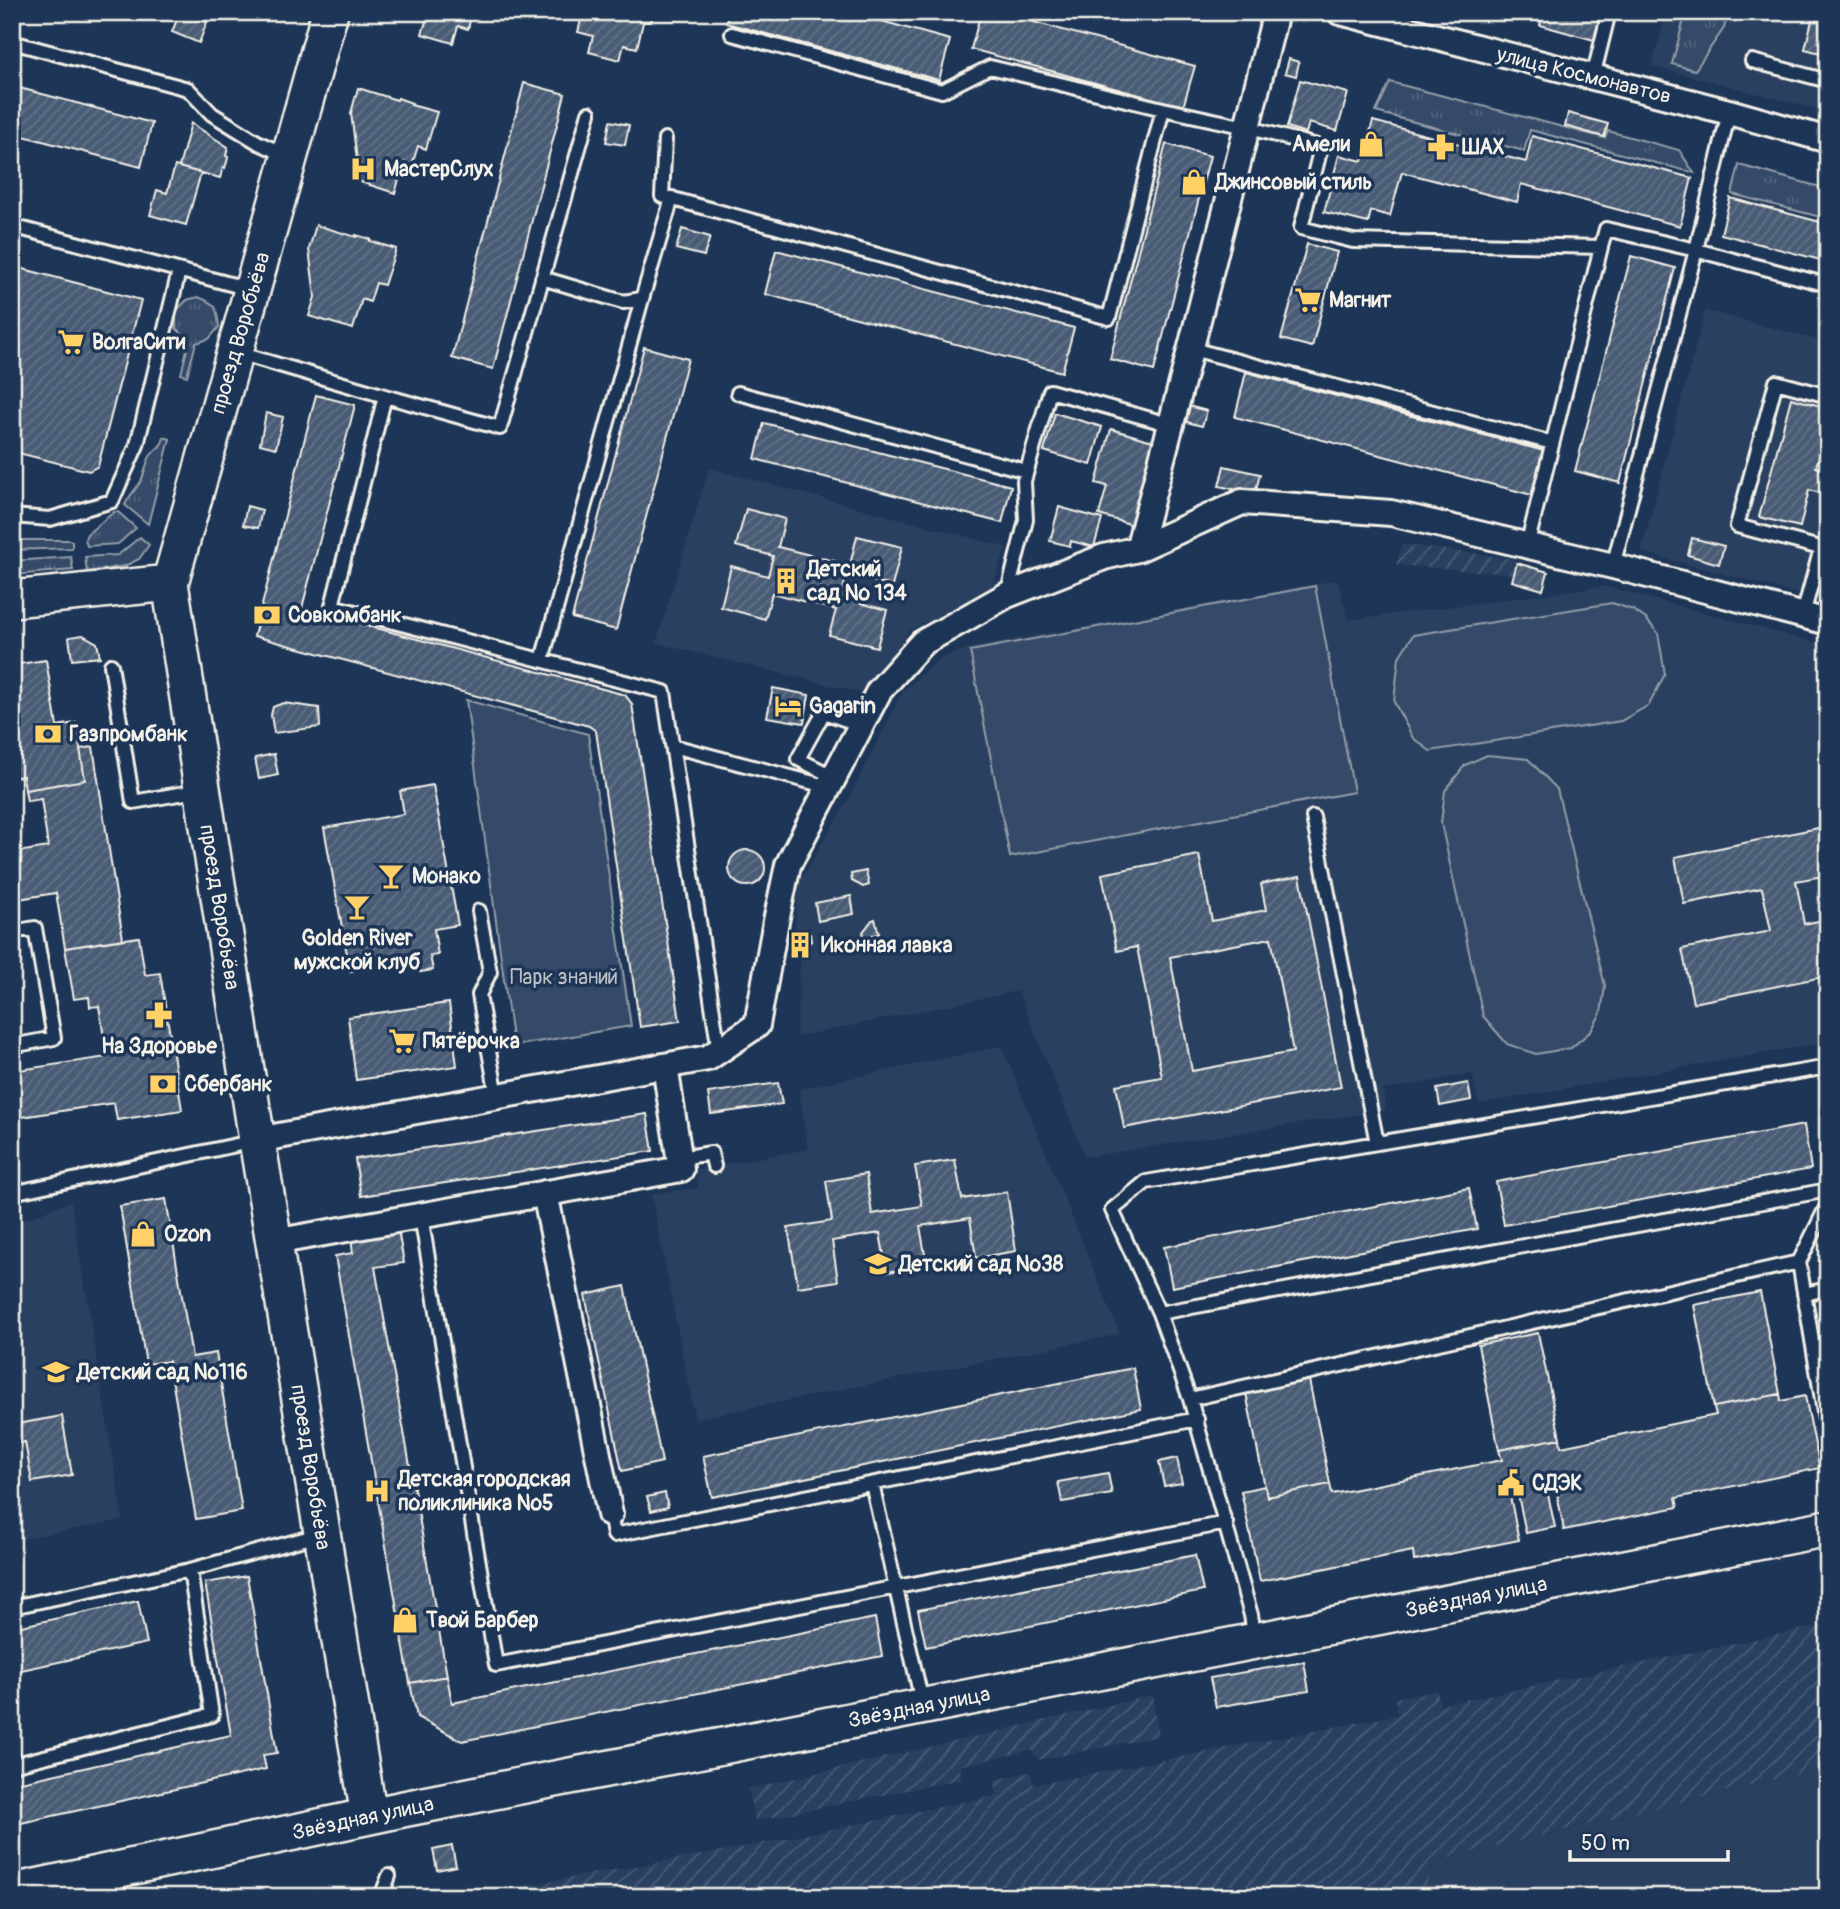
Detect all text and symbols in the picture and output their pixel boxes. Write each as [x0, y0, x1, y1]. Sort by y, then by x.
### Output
street label: улица Космонавтов [1493, 41, 1674, 110]
shop icon: Амели [1356, 129, 1386, 159]
place label: Амели [1292, 131, 1351, 158]
pharmacy icon: ШАХ [1426, 132, 1456, 162]
place label: ШАХ [1461, 134, 1505, 161]
hospital icon: МастерСлух [348, 154, 378, 184]
place label: МастерСлух [384, 156, 493, 183]
shop icon: Джинсовый стиль [1179, 167, 1209, 197]
place label: Джинсовый стиль [1213, 169, 1372, 196]
street label: проезд Воробьёва [204, 249, 276, 417]
supermarket icon: Магнит [1293, 285, 1323, 315]
place label: Магнит [1329, 287, 1392, 314]
supermarket icon: ВолгаСити [56, 327, 86, 357]
place label: ВолгаСити [92, 329, 186, 356]
place label: Детский сад № 134 [805, 556, 908, 607]
building icon: Детский сад № 134 [771, 566, 801, 596]
bank icon: Совкомбанк [252, 600, 282, 630]
place label: Совкомбанк [288, 602, 402, 629]
hotel icon: Gagarin [773, 691, 803, 721]
place label: Gagarin [809, 693, 876, 720]
bank icon: Газпромбанк [33, 719, 63, 749]
place label: Газпромбанк [69, 721, 188, 748]
street label: проезд Воробьёва [193, 822, 246, 992]
bar icon: Монако [376, 861, 406, 891]
place label: Монако [412, 863, 481, 890]
bar icon: Golden River мужской клуб [342, 892, 372, 922]
place label: Golden River мужской клуб [294, 925, 420, 976]
building icon: Иконная лавка [785, 930, 815, 960]
place label: Иконная лавка [821, 932, 953, 959]
park label: Парк знаний [510, 964, 618, 991]
pharmacy icon: На Здоровье [144, 1000, 174, 1030]
supermarket icon: Пятёрочка [387, 1026, 417, 1056]
place label: Пятёрочка [423, 1028, 520, 1055]
place label: На Здоровье [101, 1033, 217, 1060]
bank icon: Сбербанк [148, 1069, 178, 1099]
place label: Сбербанк [184, 1071, 273, 1098]
shop icon: Ozon [128, 1219, 158, 1249]
place label: Ozon [164, 1221, 211, 1248]
school or university icon: Детский сад №38 [863, 1249, 893, 1279]
place label: Детский сад №38 [897, 1251, 1064, 1278]
school or university icon: Детский сад №116 [41, 1357, 71, 1387]
place label: Детский сад №116 [75, 1359, 248, 1386]
street label: проезд Воробьёва [284, 1382, 337, 1552]
place label: Детская городская поликлиника №5 [396, 1466, 571, 1517]
public building icon: СДЭК [1496, 1468, 1526, 1498]
place label: СДЭК [1532, 1470, 1582, 1497]
hospital icon: Детская городская поликлиника №5 [362, 1476, 392, 1506]
street label: Звёздная улица [1403, 1571, 1549, 1624]
shop icon: Твой Барбер [390, 1605, 420, 1635]
place label: Твой Барбер [425, 1607, 539, 1634]
street label: Звёздная улица [846, 1681, 992, 1734]
street label: Звёздная улица [290, 1790, 436, 1847]
scale bar [1570, 1818, 1728, 1862]
text: 50 m [1581, 1830, 1630, 1857]

